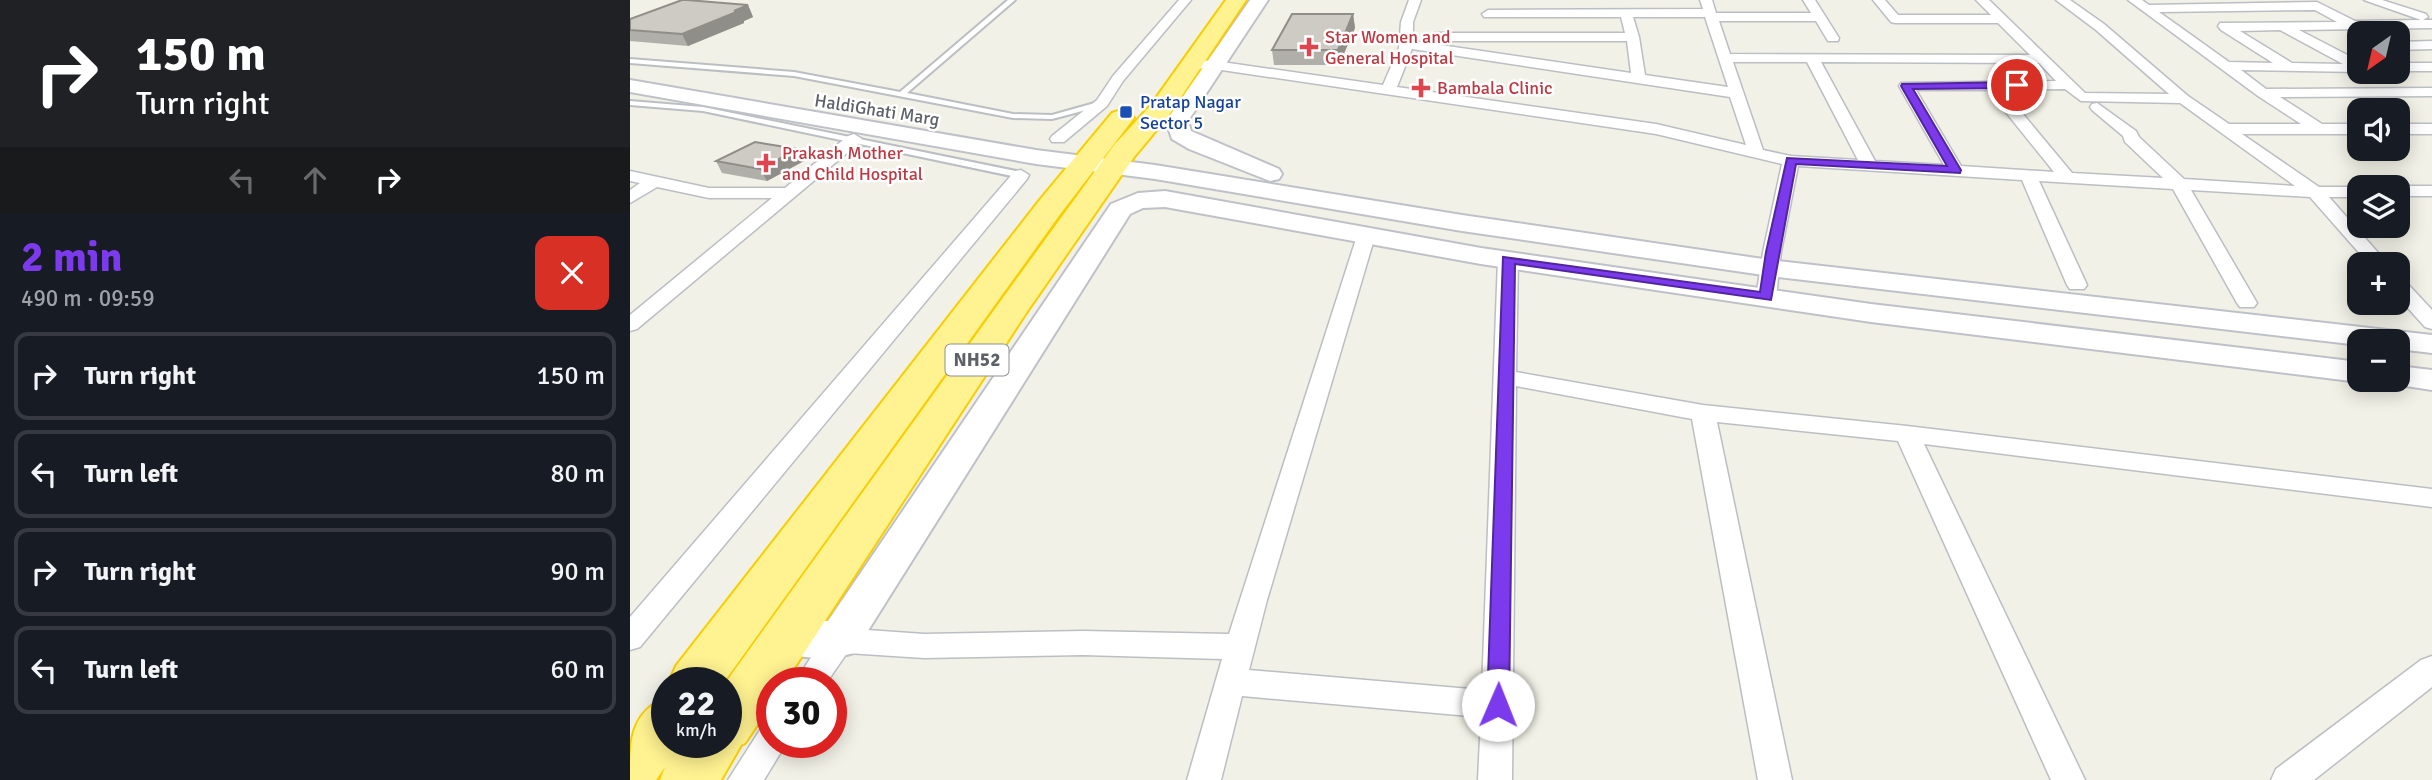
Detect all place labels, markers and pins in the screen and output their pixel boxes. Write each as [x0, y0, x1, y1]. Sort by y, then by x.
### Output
place label: Star Women and General Hospital [1325, 26, 1454, 69]
marker: Star Women and General Hospital [1299, 37, 1319, 57]
pin [1987, 55, 2047, 115]
place label: Bambala Clinic [1437, 77, 1553, 99]
marker: Bambala Clinic [1411, 78, 1431, 98]
place label: Pratap Nagar Sector 5 [1140, 91, 1241, 134]
marker: Pratap Nagar Sector 5 [1118, 104, 1134, 120]
place label: Prakash Mother and Child Hospital [782, 142, 923, 185]
marker: Prakash Mother and Child Hospital [756, 153, 776, 173]

